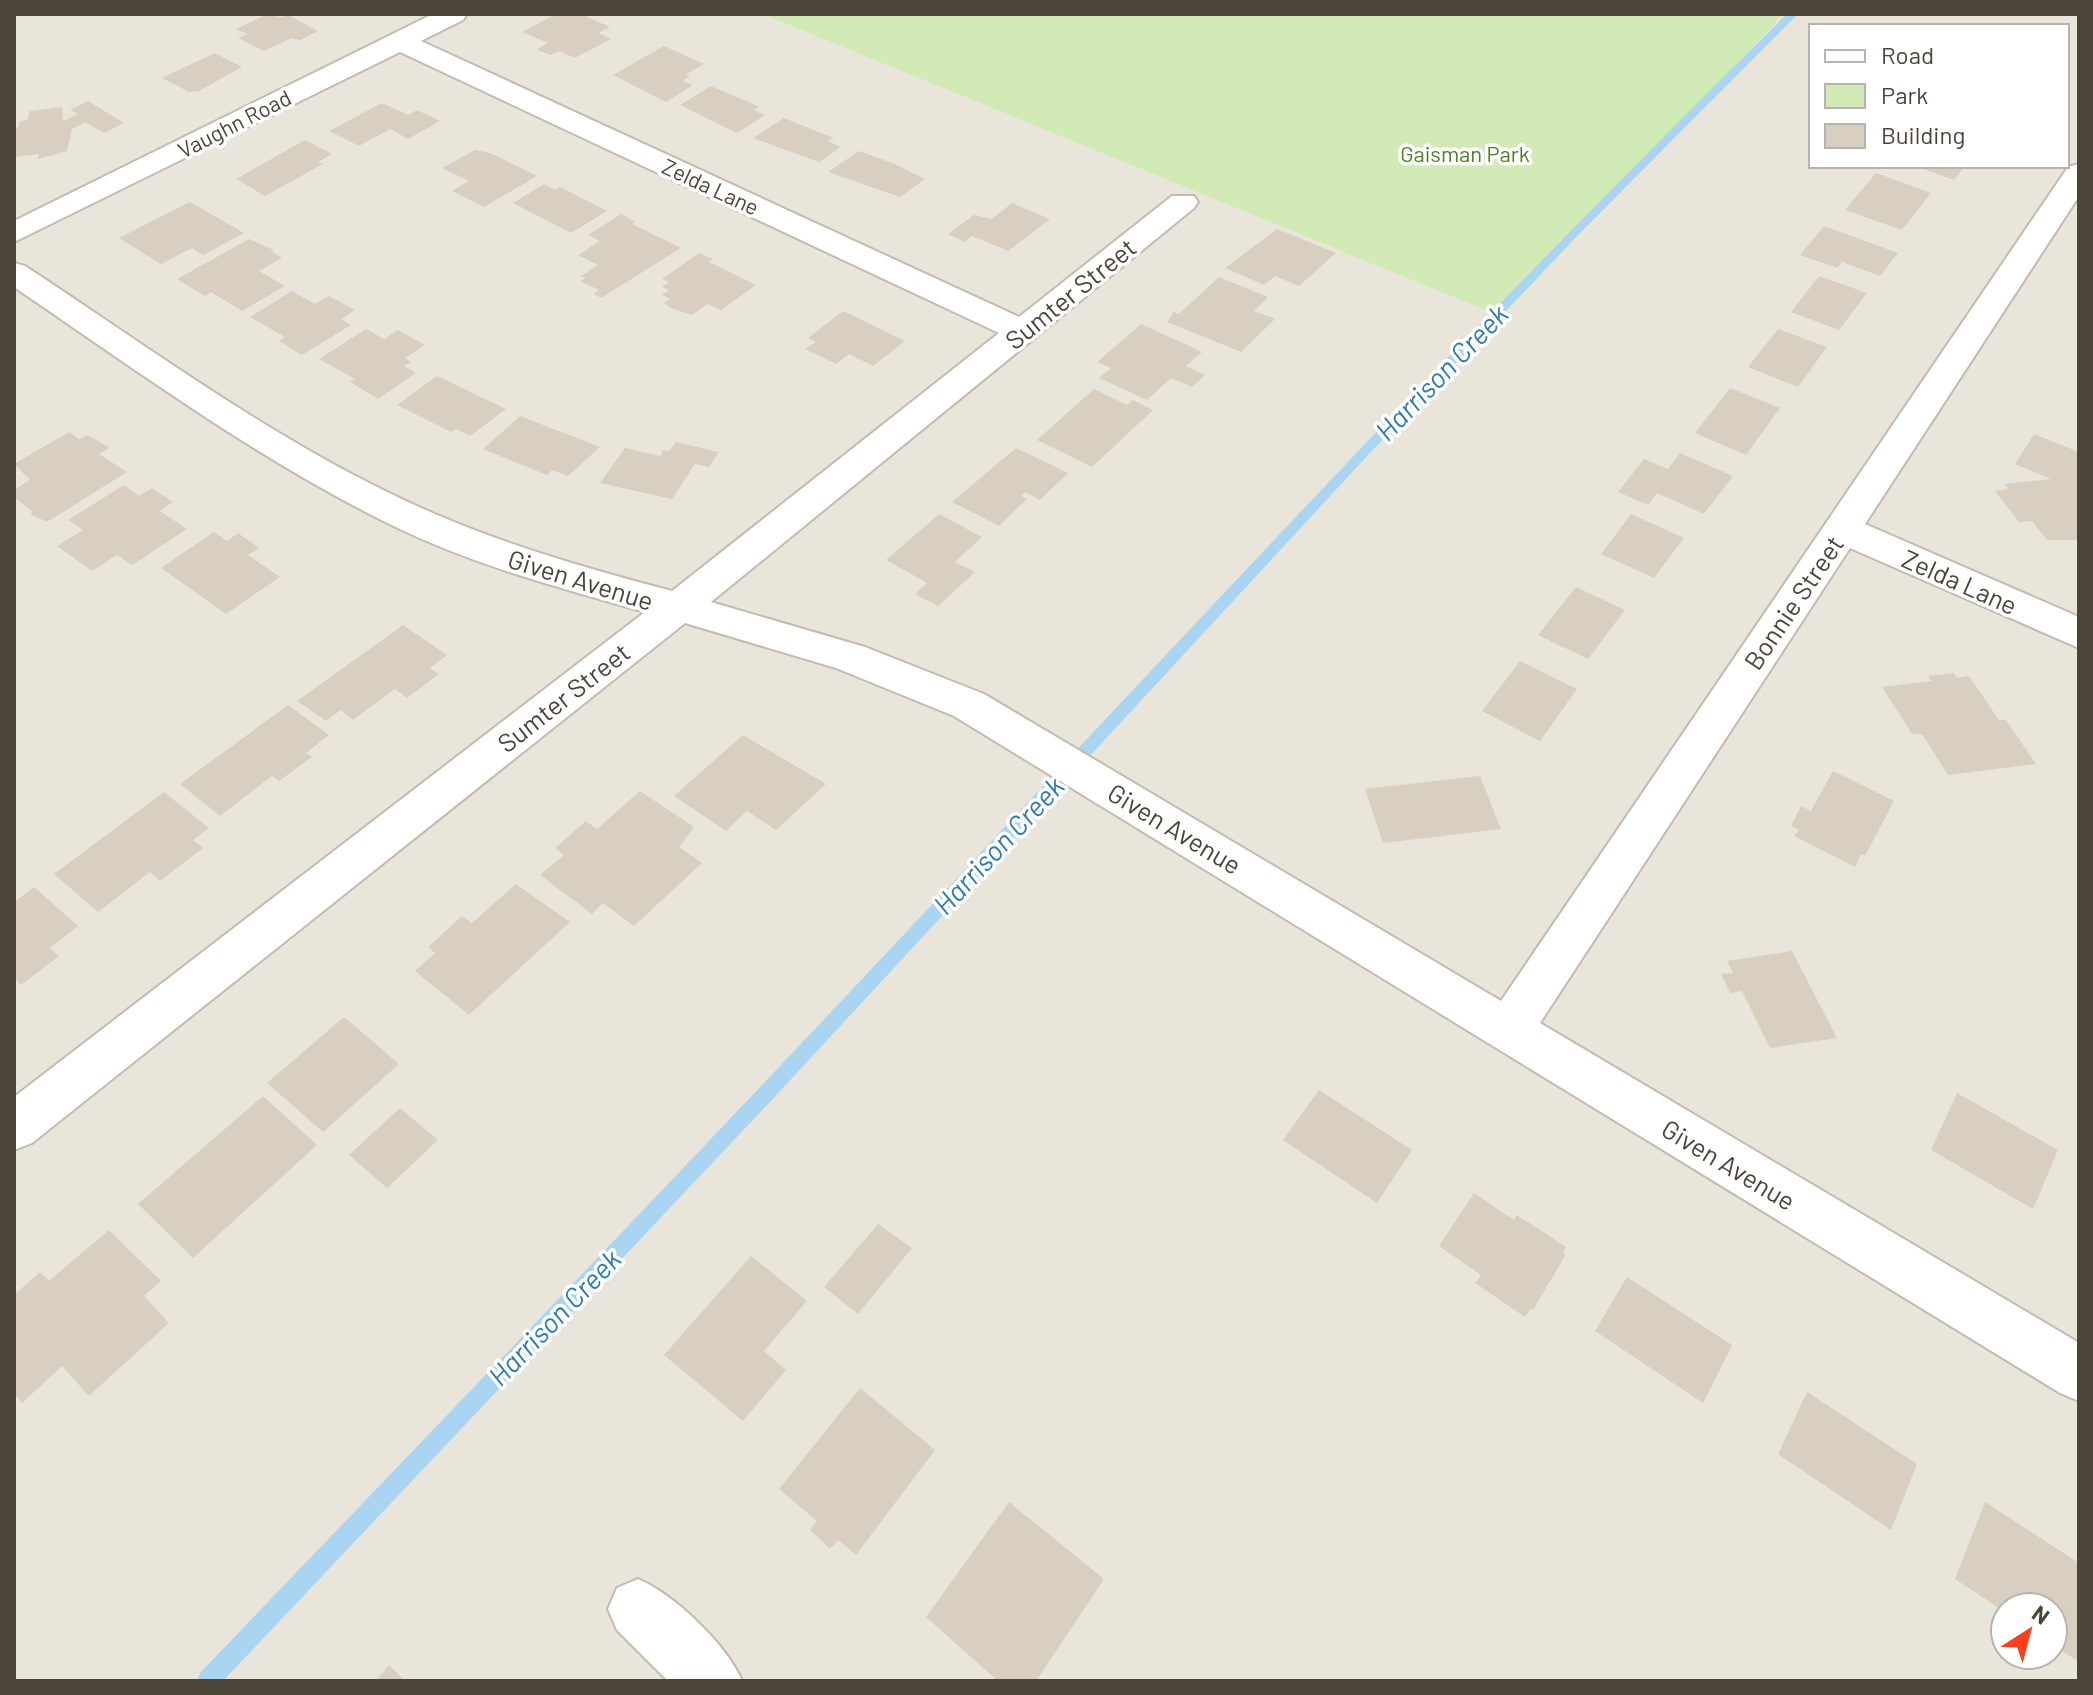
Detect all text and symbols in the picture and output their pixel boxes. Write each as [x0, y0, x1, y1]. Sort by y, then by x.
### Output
legend [1809, 24, 2069, 168]
text: Road [1881, 40, 1934, 69]
text: Park [1881, 80, 1928, 109]
street label: Vaughn Road [173, 83, 295, 163]
text: Building [1881, 120, 1965, 149]
park label: Gaisman Park [1400, 140, 1530, 166]
street label: Zelda Lane [659, 152, 763, 220]
street label: Sumter Street [998, 231, 1142, 355]
water label: Harrison Creek [1368, 297, 1515, 447]
street label: Bonnie Street [1737, 529, 1849, 675]
street label: Given Avenue [505, 542, 657, 616]
street label: Zelda Lane [1898, 542, 2022, 620]
street label: Sumter Street [491, 636, 635, 758]
water label: Harrison Creek [926, 769, 1071, 921]
street label: Given Avenue [1103, 776, 1247, 880]
street label: Given Avenue [1657, 1112, 1801, 1216]
water label: Harrison Creek [481, 1242, 628, 1392]
north arrow [1989, 1591, 2069, 1671]
text: N [2028, 1599, 2055, 1629]

